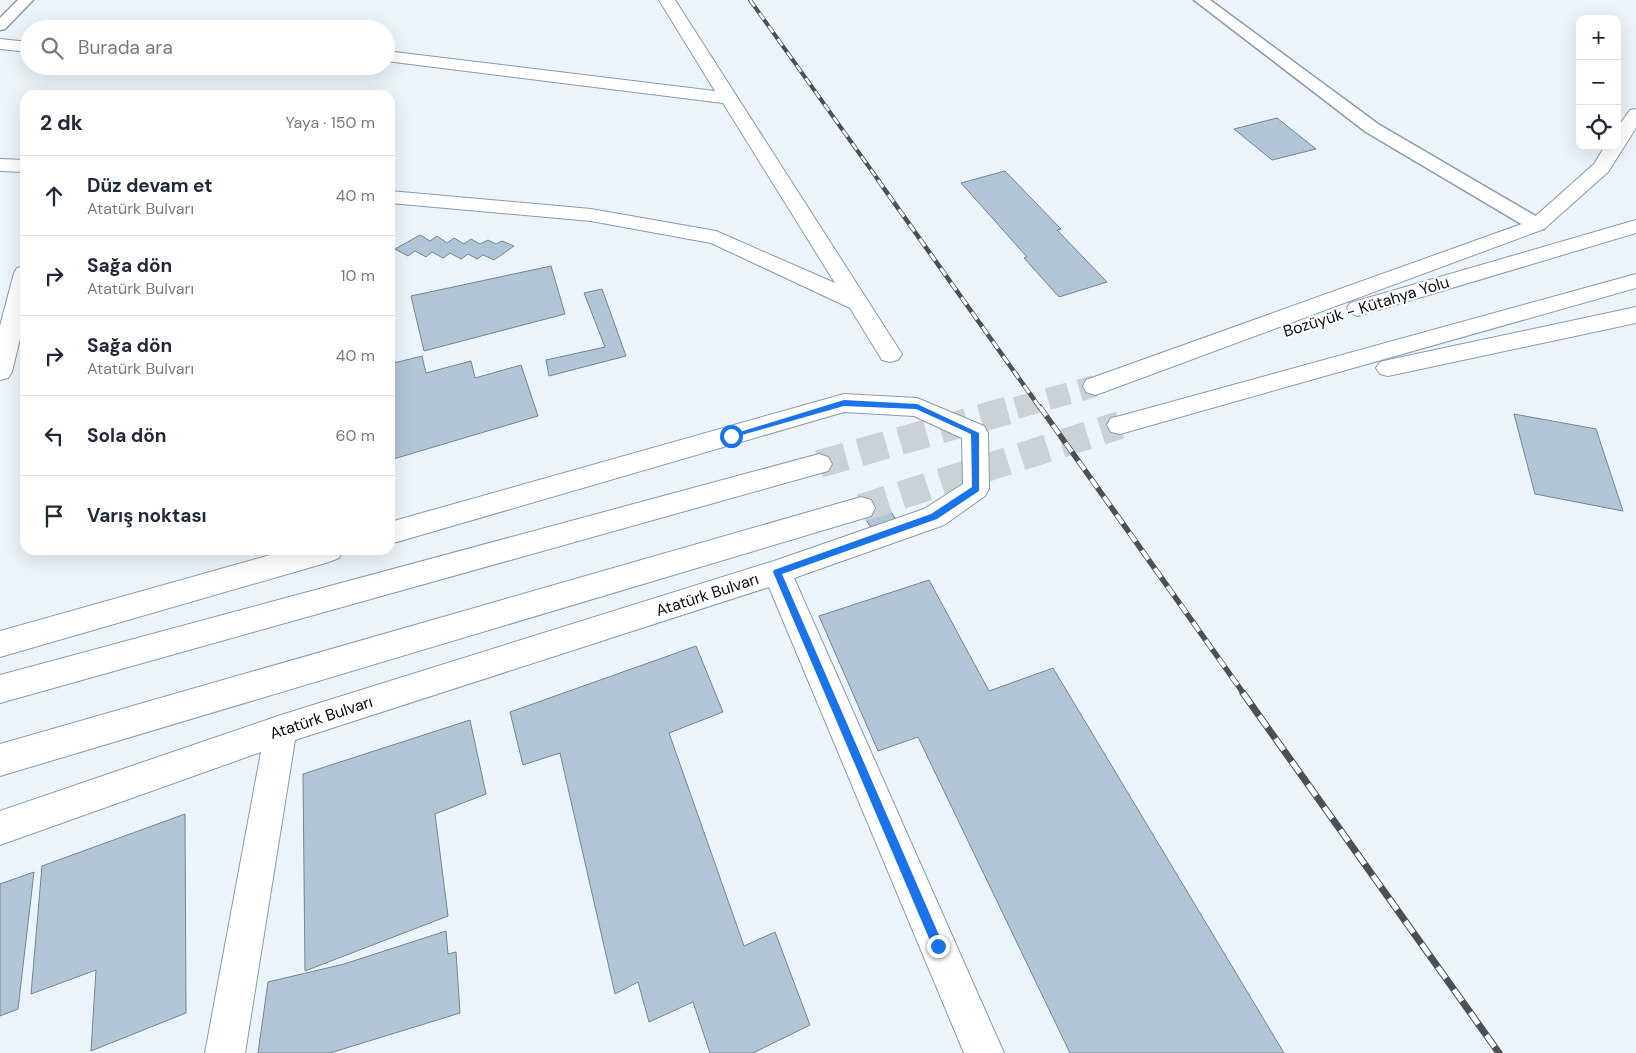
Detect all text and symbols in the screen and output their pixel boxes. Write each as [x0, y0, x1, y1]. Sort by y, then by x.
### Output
map controls [1576, 15, 1621, 150]
button: + [1576, 15, 1621, 60]
search box [20, 20, 395, 75]
icon: search [38, 34, 66, 62]
text: Burada ara [78, 35, 173, 60]
button: − [1576, 60, 1621, 105]
button: locate [1576, 105, 1621, 150]
text: 2 dk [40, 109, 83, 137]
text: Yaya · 150 m [285, 112, 375, 133]
text: Düz devam et [87, 173, 213, 198]
icon: ahead [40, 182, 68, 210]
text: 40 m [336, 185, 375, 206]
text: Atatürk Bulvarı [87, 198, 194, 219]
text: Sağa dön [87, 253, 172, 278]
icon: right [40, 262, 68, 290]
text: 10 m [341, 265, 375, 286]
street label: Bozüyük - Kütahya Yolu [1281, 271, 1452, 342]
text: Atatürk Bulvarı [87, 278, 194, 299]
text: Sağa dön [87, 333, 172, 358]
icon: right [40, 342, 68, 370]
text: 40 m [336, 345, 375, 366]
text: Atatürk Bulvarı [87, 358, 194, 379]
icon: left [40, 422, 68, 450]
text: Sola dön [87, 423, 167, 448]
text: 60 m [335, 425, 375, 446]
route start [720, 425, 743, 448]
icon: arrive [40, 502, 68, 530]
text: Varış noktası [87, 503, 207, 528]
street label: Atatürk Bulvarı [653, 568, 761, 621]
street label: Atatürk Bulvarı [267, 691, 375, 744]
route end [927, 935, 950, 958]

